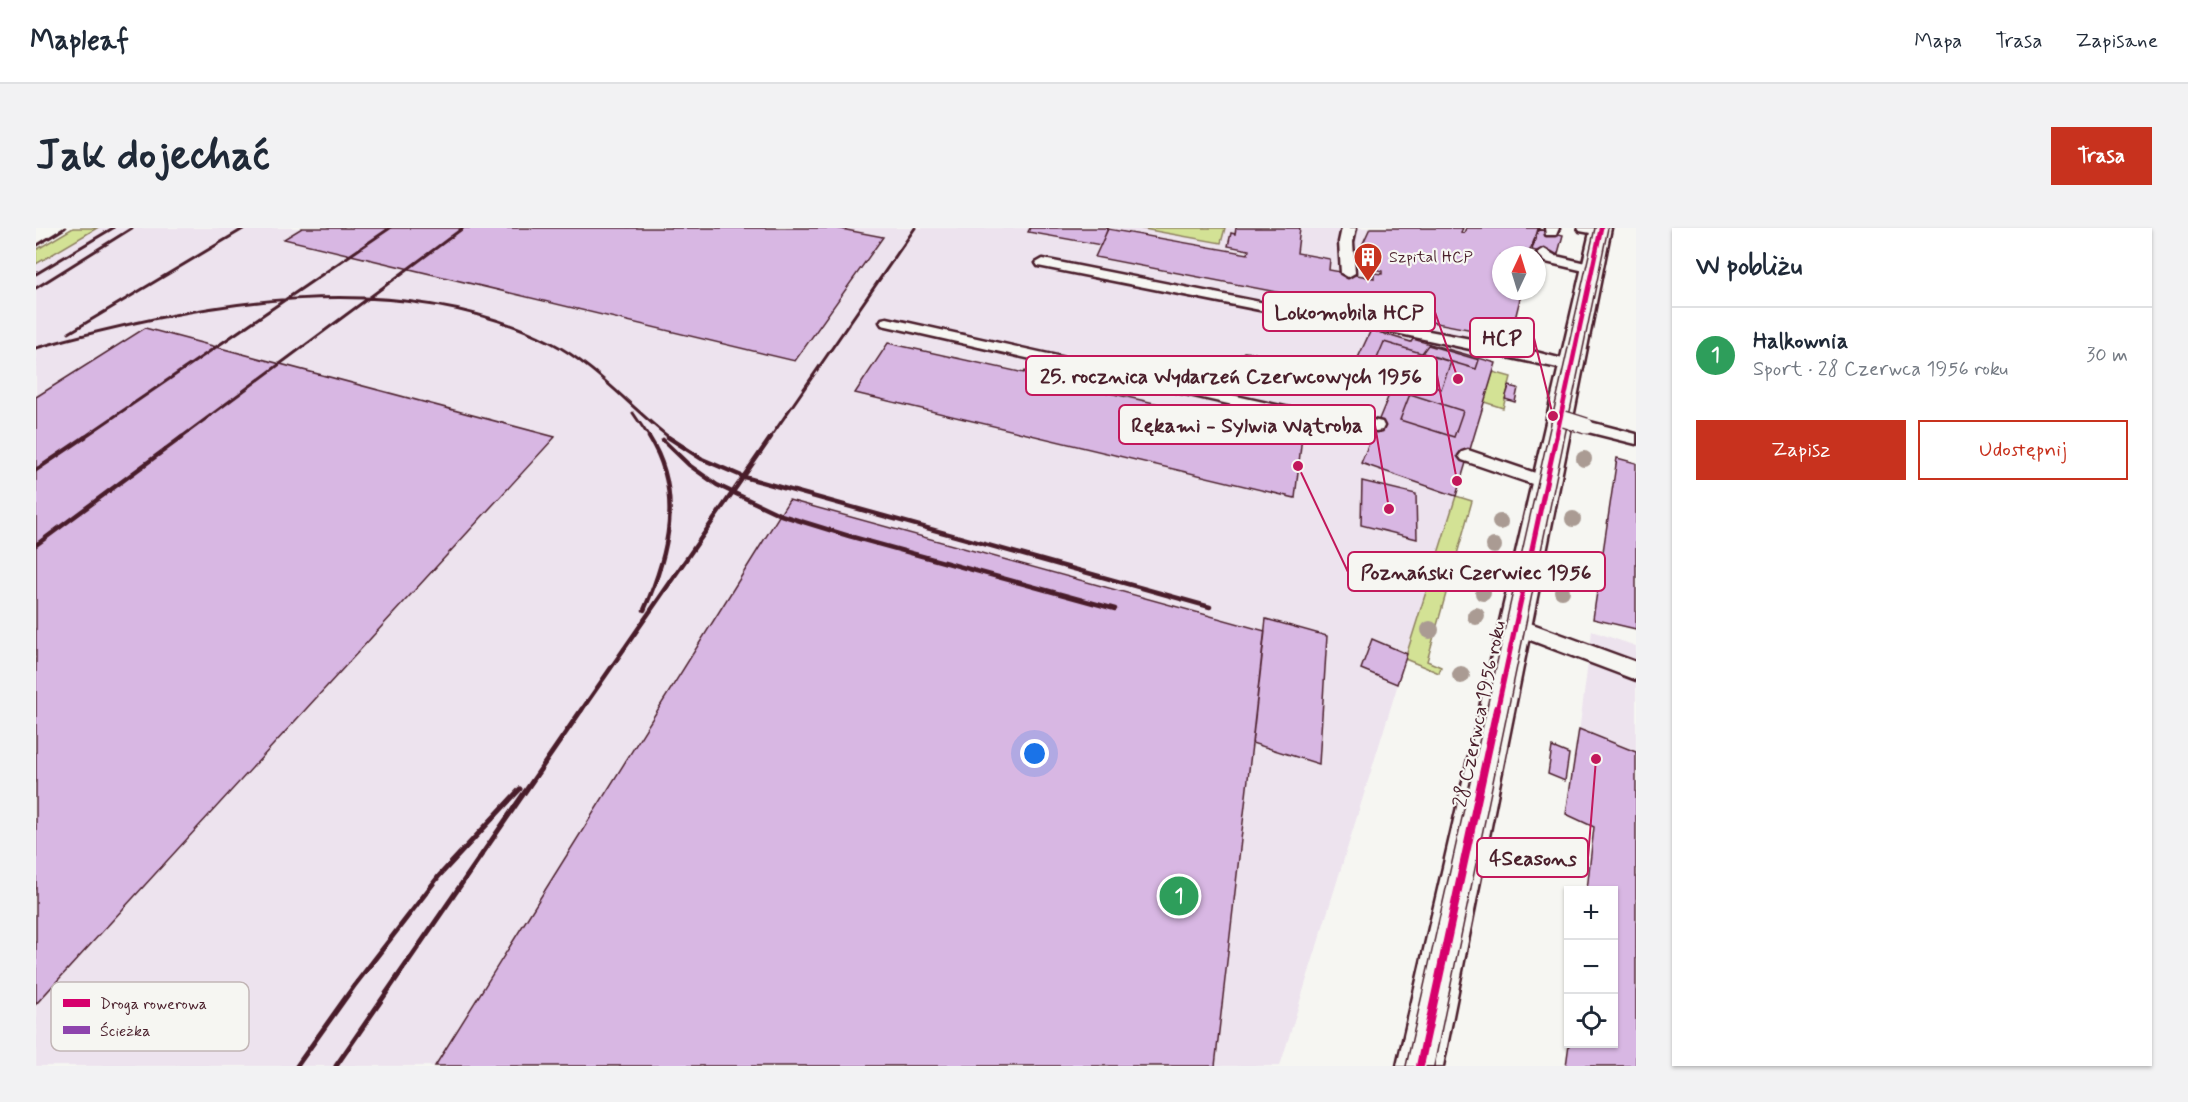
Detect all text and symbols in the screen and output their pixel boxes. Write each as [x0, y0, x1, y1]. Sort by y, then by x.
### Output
text: Mapleaf [30, 23, 129, 60]
text: Mapa [1914, 27, 1962, 55]
text: Trasa [1995, 27, 2043, 55]
text: Zapisane [2076, 27, 2158, 55]
button: Trasa [2051, 127, 2152, 185]
text: Jak dojechać [36, 129, 270, 184]
building icon: Szpital HCP [1352, 241, 1384, 283]
north arrow [1492, 246, 1546, 300]
place label: Szpital HCP [1389, 247, 1473, 268]
text: W pobliżu [1696, 250, 1802, 284]
callout: Lokomobila HCP [1263, 292, 1435, 331]
text: Lokomobila HCP [1275, 299, 1424, 327]
callout: HCP [1470, 318, 1534, 357]
text: HCP [1482, 325, 1522, 353]
text: Halkownia [1753, 328, 1848, 356]
text: 1 [1711, 342, 1720, 369]
text: 30 m [2086, 342, 2128, 369]
callout: 25. rocznica Wydarzeń Czerwcowych 1956 [1026, 356, 1437, 395]
text: Sport · 28 Czerwca 1956 roku [1753, 356, 2008, 383]
text: 25. rocznica Wydarzeń Czerwcowych 1956 [1040, 363, 1422, 391]
callout: Rękami - Sylwia Wątroba [1119, 405, 1375, 444]
text: Rękami - Sylwia Wątroba [1131, 412, 1363, 440]
button: Zapisz [1696, 420, 1906, 480]
button: Udostępnij [1918, 420, 2128, 480]
callout: Poznański Czerwiec 1956 [1348, 552, 1605, 591]
text: Poznański Czerwiec 1956 [1361, 559, 1592, 587]
street label: 28 Czerwca 1956 roku [1447, 618, 1513, 810]
your location [1020, 739, 1049, 768]
callout: 4Seasons [1477, 838, 1588, 877]
text: 4Seasons [1489, 845, 1578, 873]
pin: 1 [1160, 874, 1198, 918]
map controls [1564, 886, 1618, 1048]
button: + [1564, 886, 1618, 940]
button: − [1564, 940, 1618, 994]
legend [51, 982, 249, 1051]
text: Droga rowerowa [100, 994, 207, 1015]
button: locate [1564, 994, 1618, 1048]
text: Ścieżka [100, 1021, 151, 1042]

